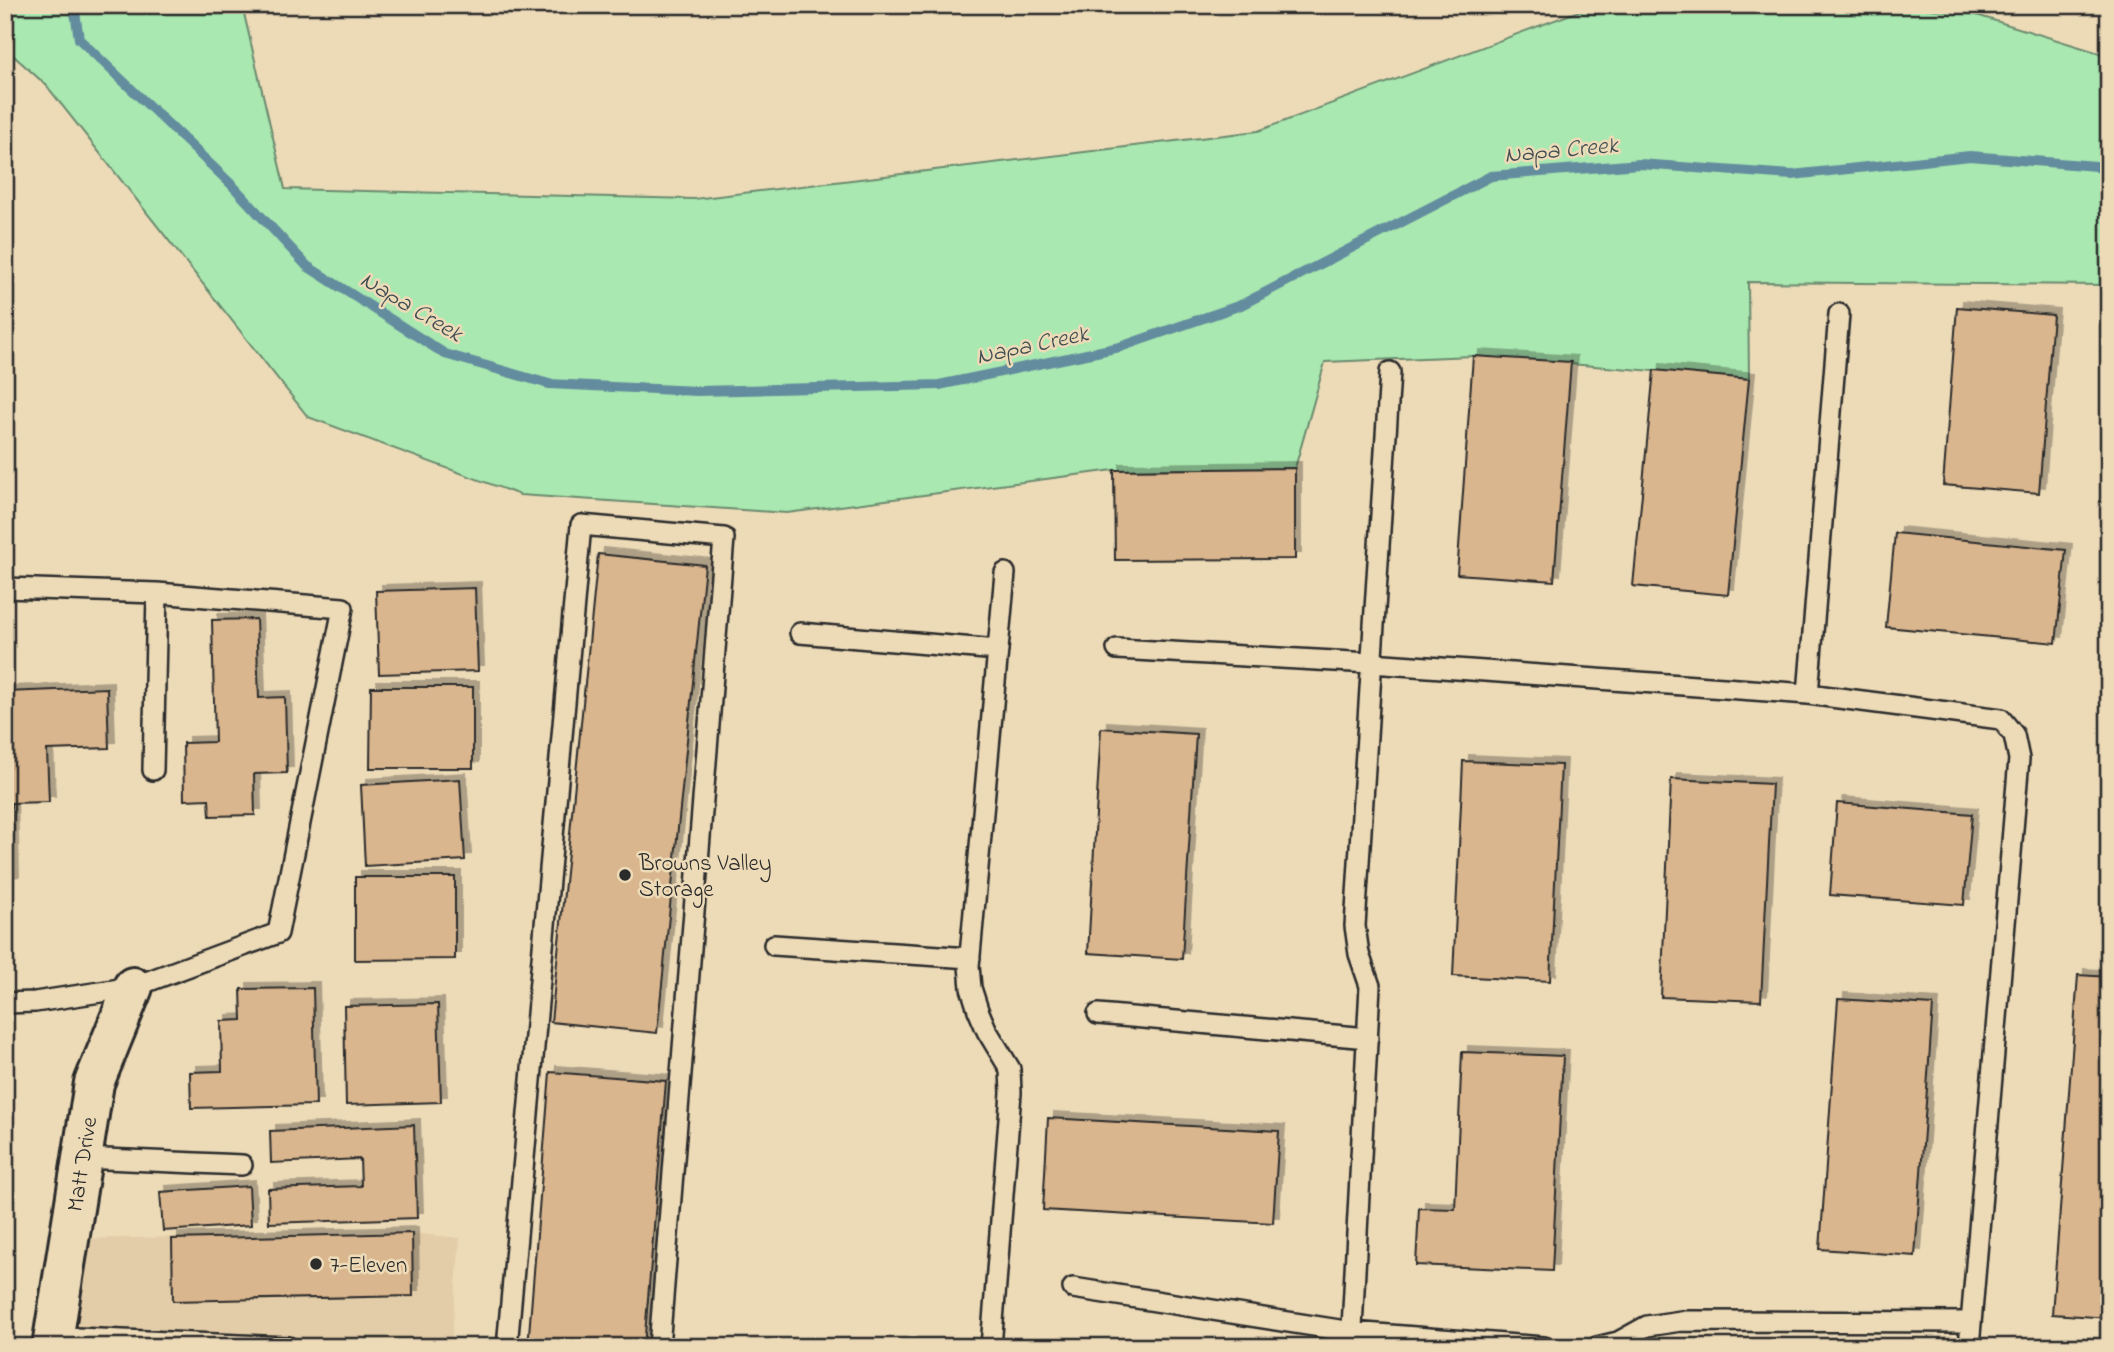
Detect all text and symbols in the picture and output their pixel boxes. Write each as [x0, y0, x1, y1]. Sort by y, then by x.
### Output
water label: Napa Creek [1503, 129, 1621, 174]
water label: Napa Creek [353, 264, 470, 353]
water label: Napa Creek [973, 317, 1093, 375]
place label: Browns Valley Storage [638, 848, 772, 908]
marker: Browns Valley Storage [617, 867, 633, 883]
street label: Matt Drive [60, 1114, 107, 1214]
place label: 7-Eleven [330, 1250, 407, 1283]
marker: 7-Eleven [308, 1256, 324, 1272]

